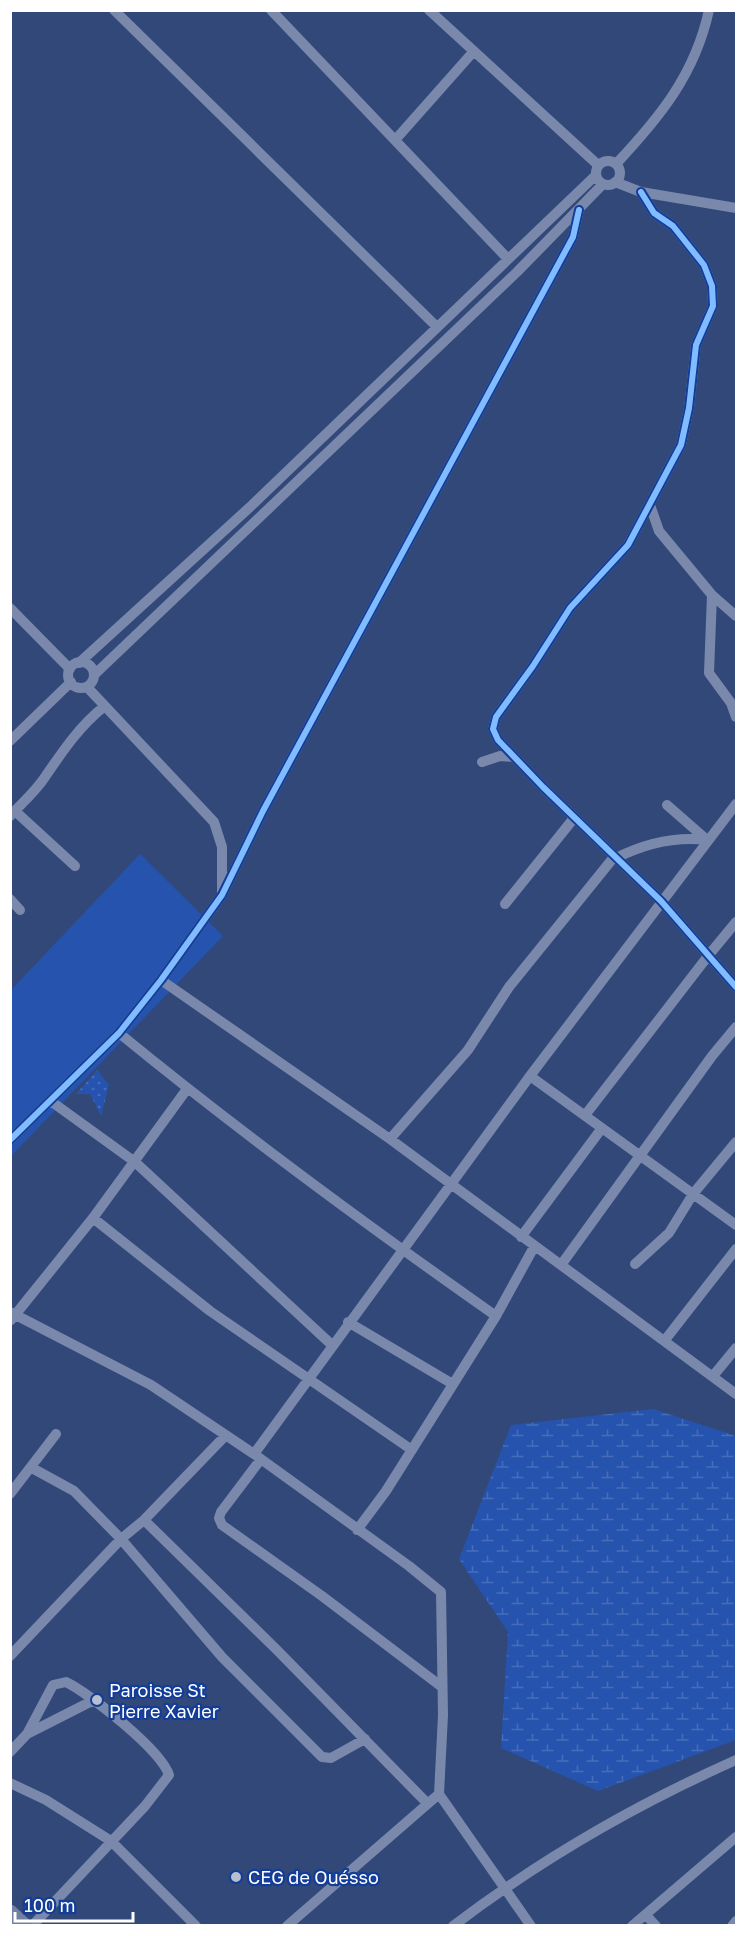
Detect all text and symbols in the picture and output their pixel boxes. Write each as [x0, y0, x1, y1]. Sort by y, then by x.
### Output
place label: Paroisse St Pierre Xavier [109, 1679, 219, 1722]
marker: Paroisse St Pierre Xavier [90, 1693, 104, 1707]
place label: CEG de Ouésso [248, 1866, 379, 1888]
marker: CEG de Ouésso [229, 1870, 243, 1884]
scale bar [15, 1885, 134, 1923]
text: 100 m [24, 1894, 75, 1916]

